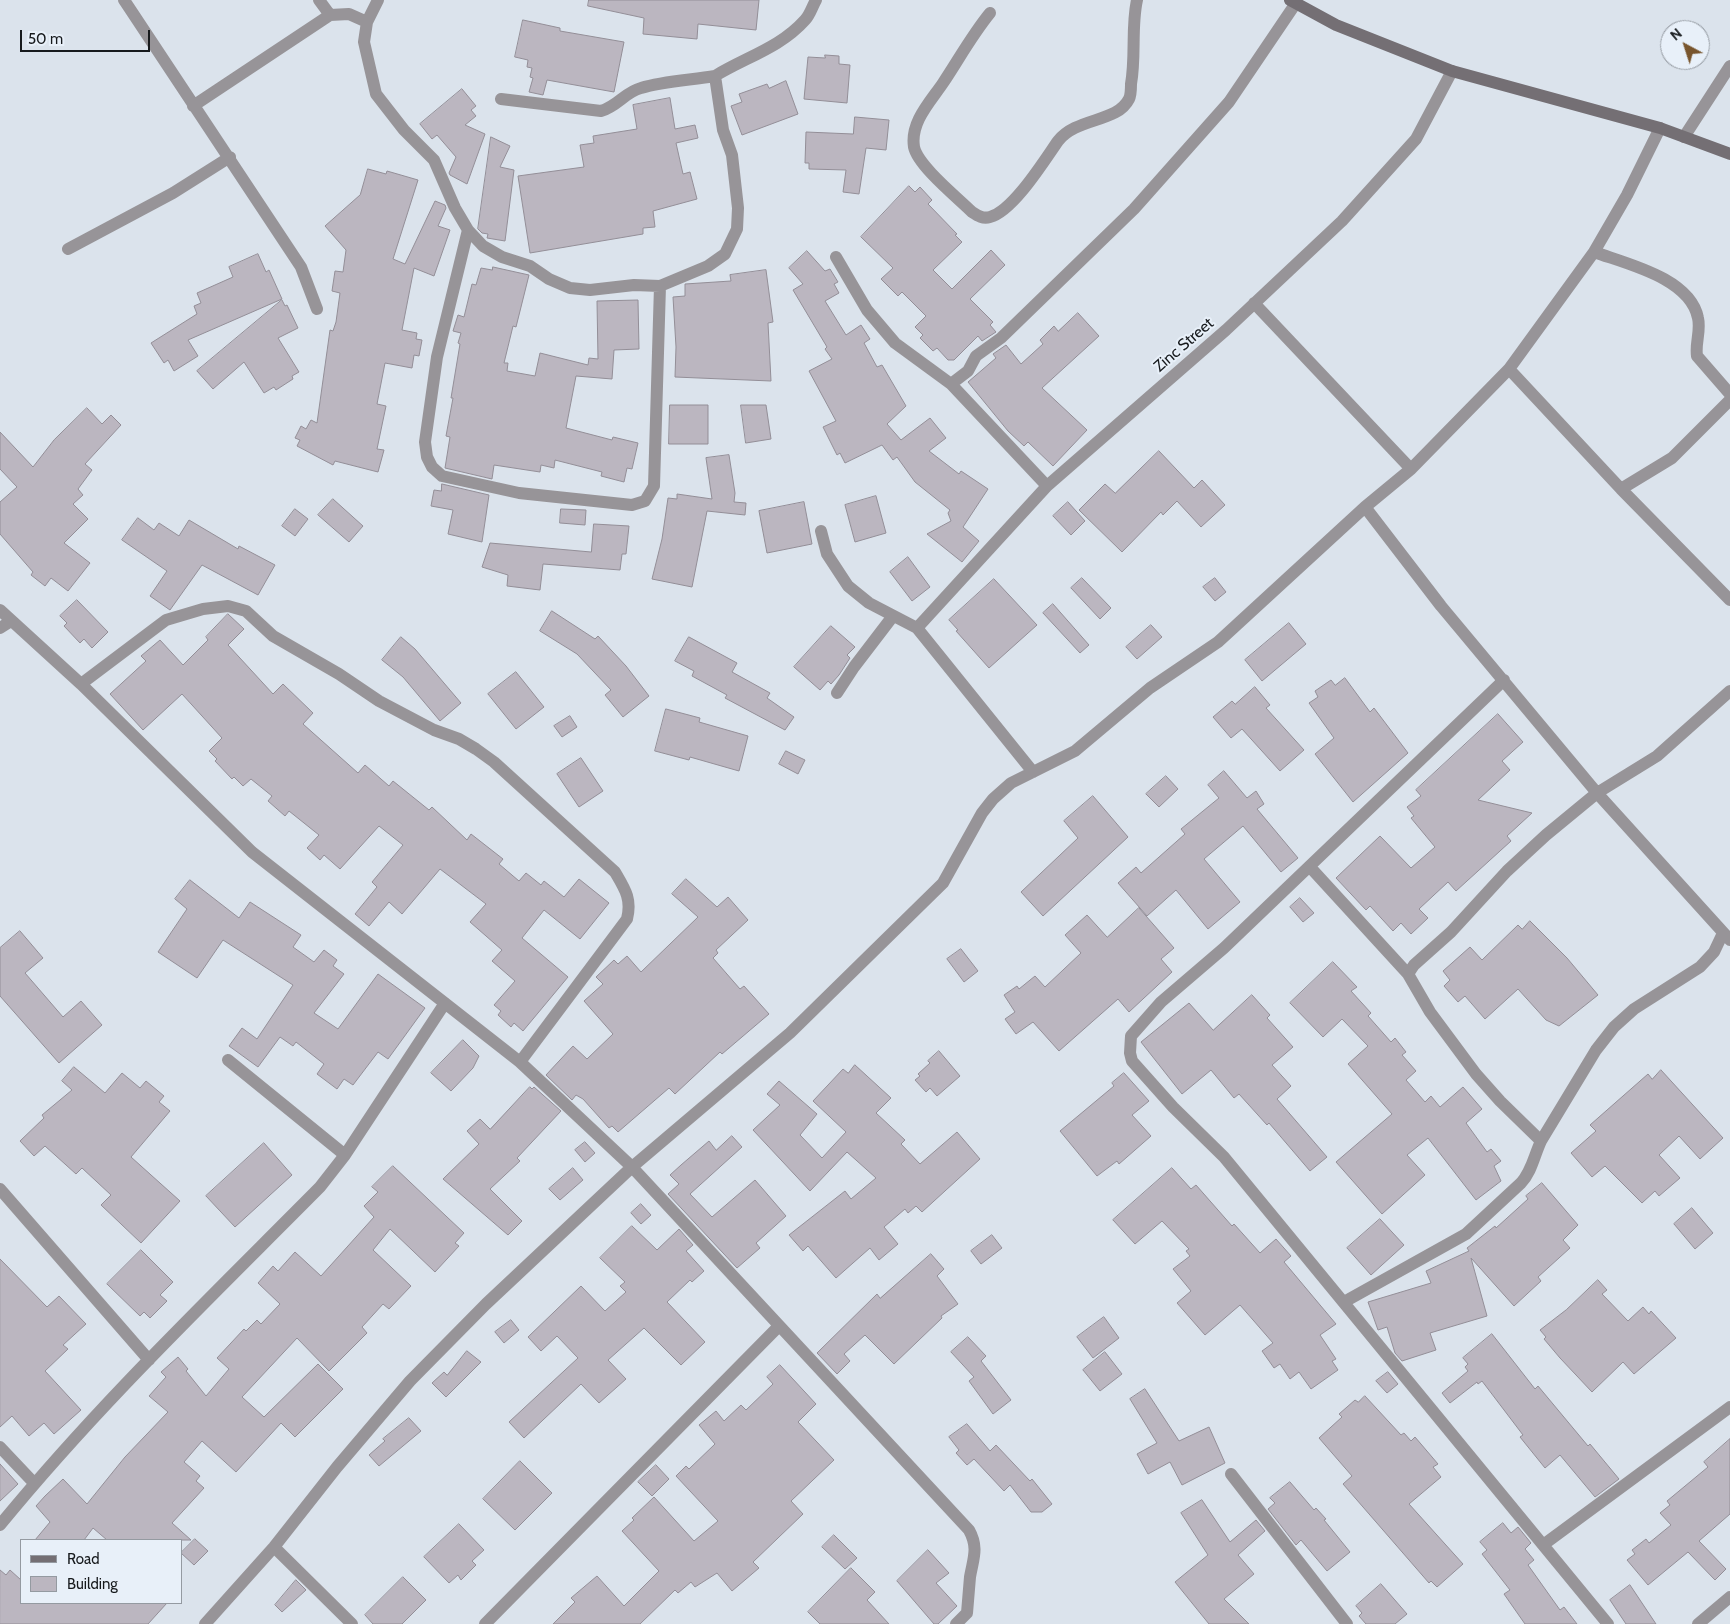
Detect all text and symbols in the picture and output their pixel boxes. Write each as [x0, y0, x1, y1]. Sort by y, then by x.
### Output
scale bar [22, 20, 152, 52]
north arrow [1660, 20, 1710, 70]
text: N [1666, 24, 1686, 44]
text: 50 m [28, 30, 63, 48]
street label: Zinc Street [1150, 314, 1218, 376]
legend [20, 1539, 182, 1604]
text: Road [67, 1550, 100, 1568]
text: Building [67, 1575, 118, 1593]

